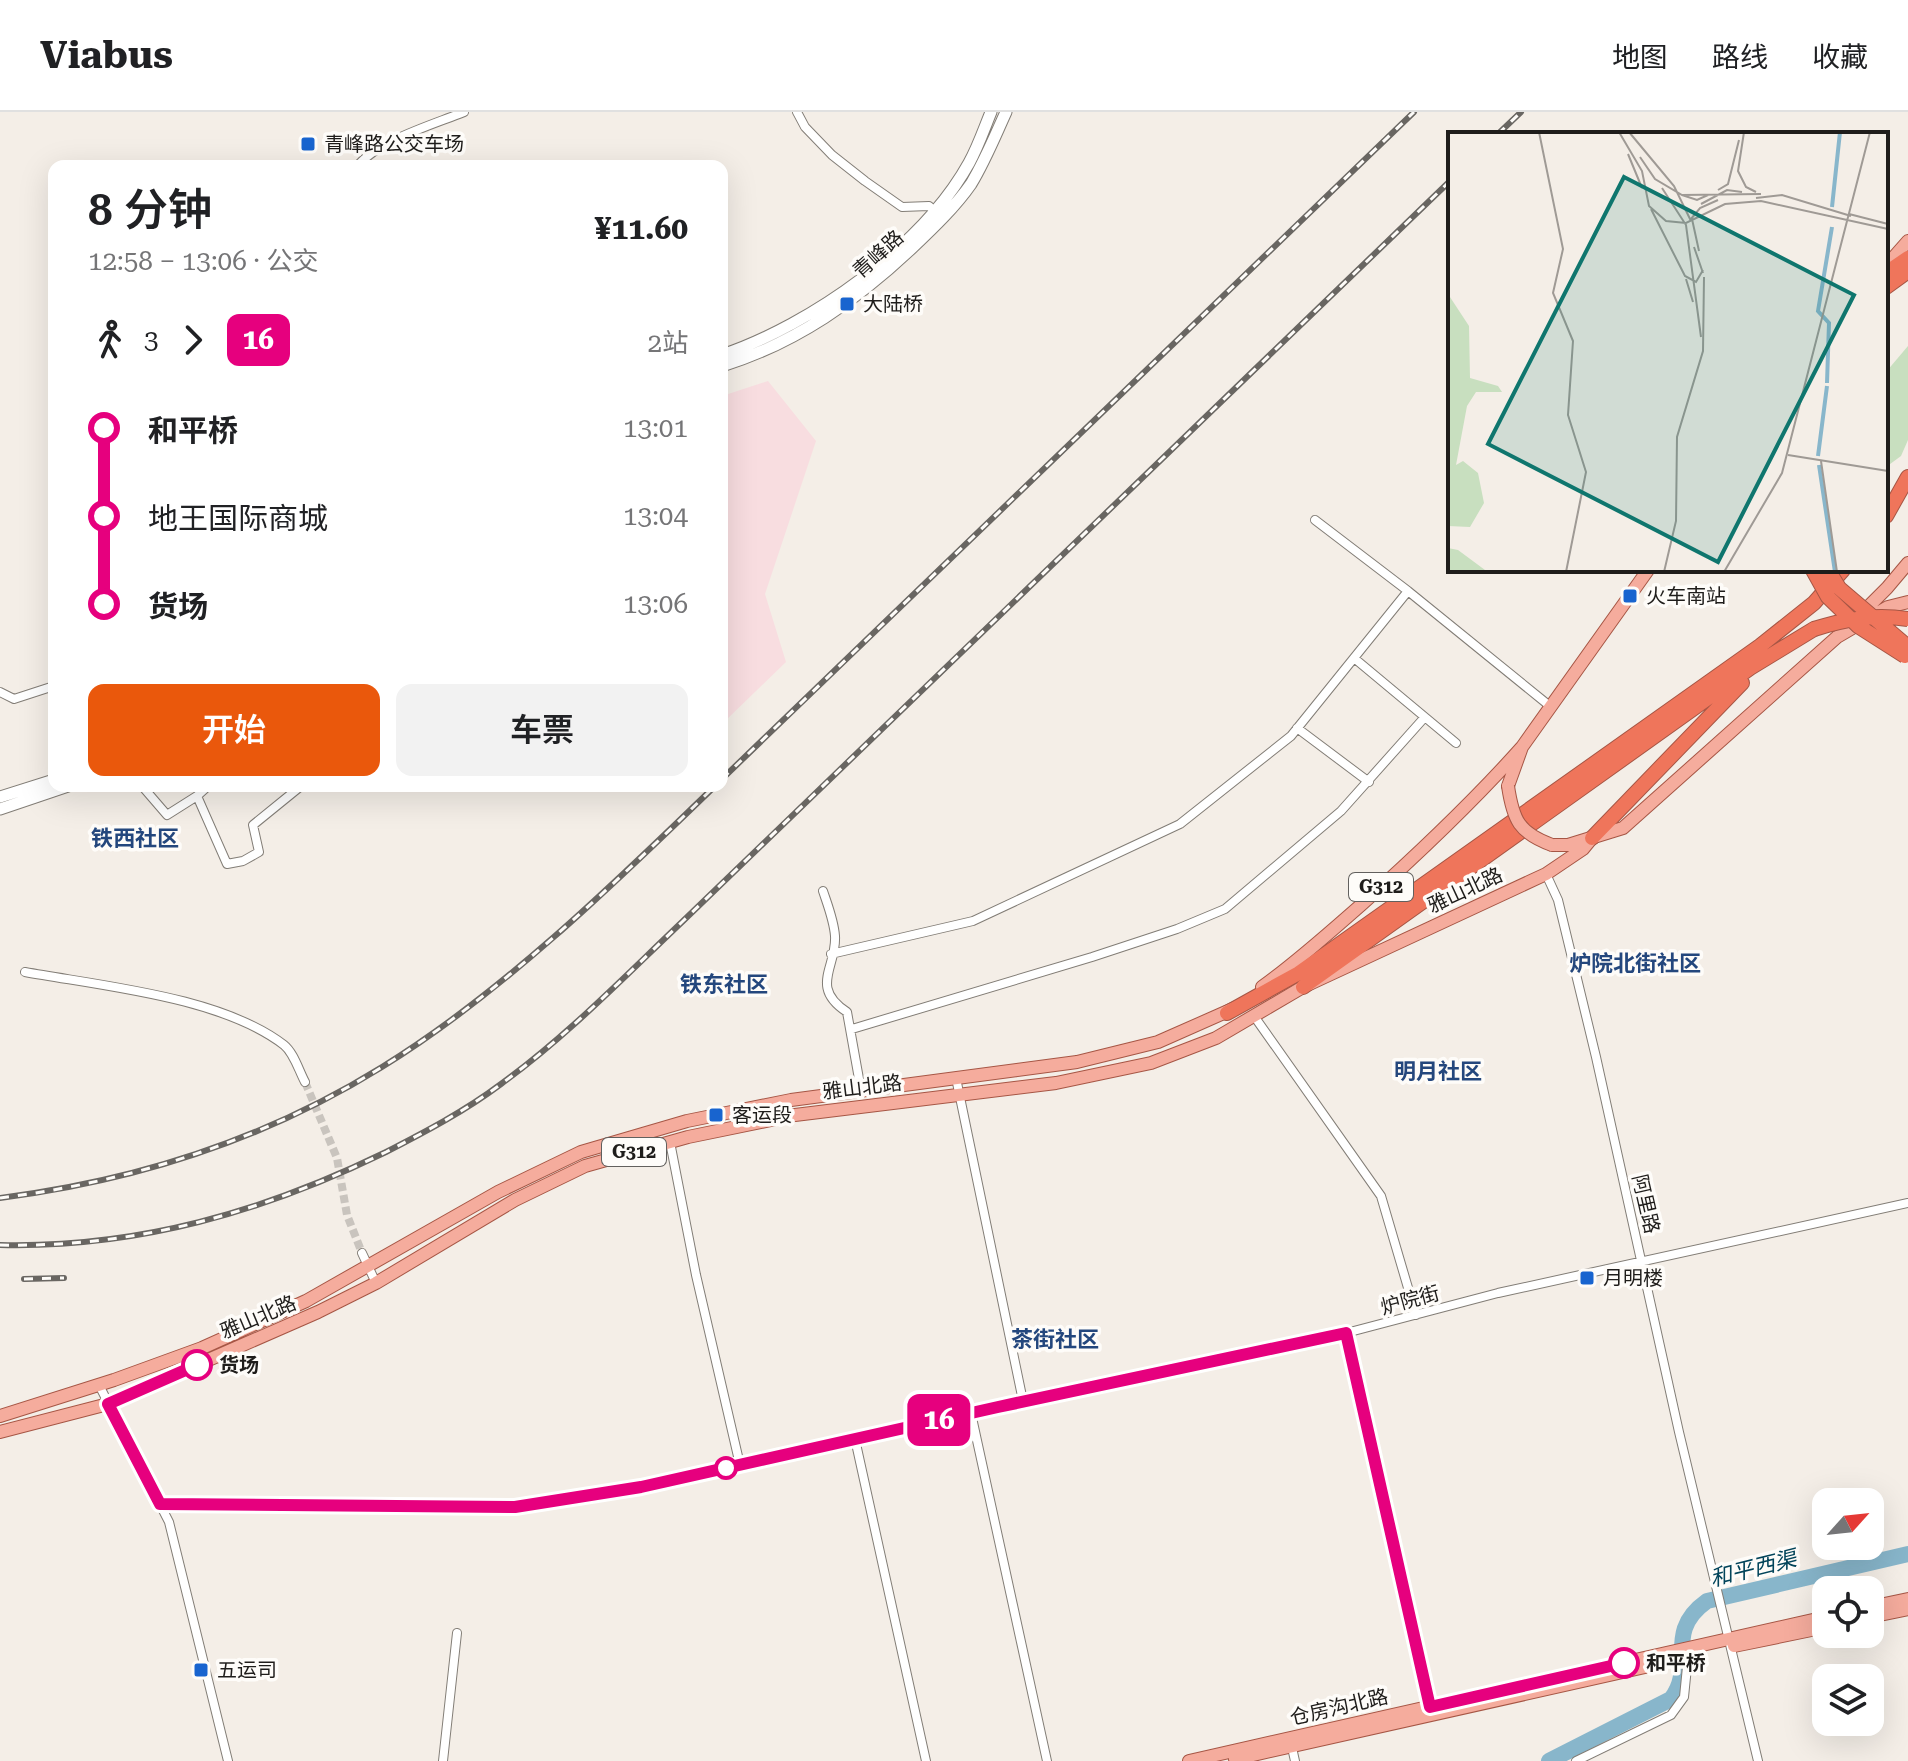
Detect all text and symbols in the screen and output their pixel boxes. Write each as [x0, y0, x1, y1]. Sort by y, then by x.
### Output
text: Viabus [40, 33, 173, 77]
text: 地图 [1612, 41, 1668, 74]
text: 路线 [1712, 41, 1768, 74]
text: 收藏 [1812, 41, 1868, 74]
place label: 青峰路公交车场 [324, 132, 464, 156]
inset map [1448, 132, 1888, 572]
marker: 青峰路公交车场 [299, 135, 317, 153]
text: 8 分钟 [88, 184, 212, 236]
text: ¥11.60 [595, 211, 688, 246]
street label: 青峰路 [848, 225, 908, 283]
text: 12:58 – 13:06 · 公交 [88, 246, 318, 276]
place label: 大陆桥 [863, 292, 923, 316]
marker: 大陆桥 [838, 295, 856, 313]
icon: walk [88, 318, 132, 362]
icon: forward [171, 318, 215, 362]
text: 16 [243, 323, 274, 356]
text: 3 [144, 325, 159, 355]
text: 2站 [647, 328, 688, 358]
text: 和平桥 [148, 413, 238, 448]
text: 13:01 [623, 413, 688, 443]
text: 地王国际商城 [148, 501, 328, 536]
text: 13:04 [623, 501, 688, 531]
place label: 火车南站 [1646, 584, 1726, 608]
marker: 火车南站 [1621, 587, 1639, 605]
text: 货场 [148, 589, 208, 624]
text: 13:06 [623, 589, 688, 619]
button: 开始 [88, 684, 380, 776]
button: 车票 [396, 684, 688, 776]
district label: 铁西社区 [91, 826, 179, 851]
street label: 雅山北路 [1424, 862, 1506, 918]
road number: G312 [1349, 873, 1413, 901]
district label: 炉院北街社区 [1569, 951, 1701, 976]
district label: 铁东社区 [680, 972, 768, 997]
district label: 明月社区 [1394, 1059, 1482, 1084]
street label: 雅山北路 [821, 1070, 903, 1104]
place label: 客运段 [732, 1103, 792, 1127]
marker: 客运段 [707, 1106, 725, 1124]
road number: G312 [602, 1138, 666, 1166]
street label: 阿里路 [1628, 1172, 1664, 1236]
place label: 月明楼 [1603, 1266, 1663, 1290]
marker: 月明楼 [1578, 1269, 1596, 1287]
street label: 炉院街 [1378, 1281, 1442, 1319]
street label: 雅山北路 [216, 1290, 300, 1344]
district label: 茶街社区 [1011, 1327, 1099, 1352]
marker: 货场 [182, 1350, 212, 1380]
place label: 货场 [219, 1353, 259, 1377]
line badge: 16 [903, 1394, 975, 1446]
text: 16 [923, 1403, 955, 1436]
unlabelled marker [715, 1457, 737, 1479]
north arrow [1812, 1488, 1884, 1560]
map controls [1812, 1488, 1884, 1736]
water label: 和平西渠 [1707, 1545, 1802, 1591]
button: locate [1812, 1576, 1884, 1648]
marker: 和平桥 [1609, 1648, 1639, 1678]
place label: 和平桥 [1646, 1651, 1706, 1675]
place label: 五运司 [217, 1658, 277, 1682]
marker: 五运司 [192, 1661, 210, 1679]
button: layers [1812, 1664, 1884, 1736]
street label: 仓房沟北路 [1288, 1684, 1390, 1730]

